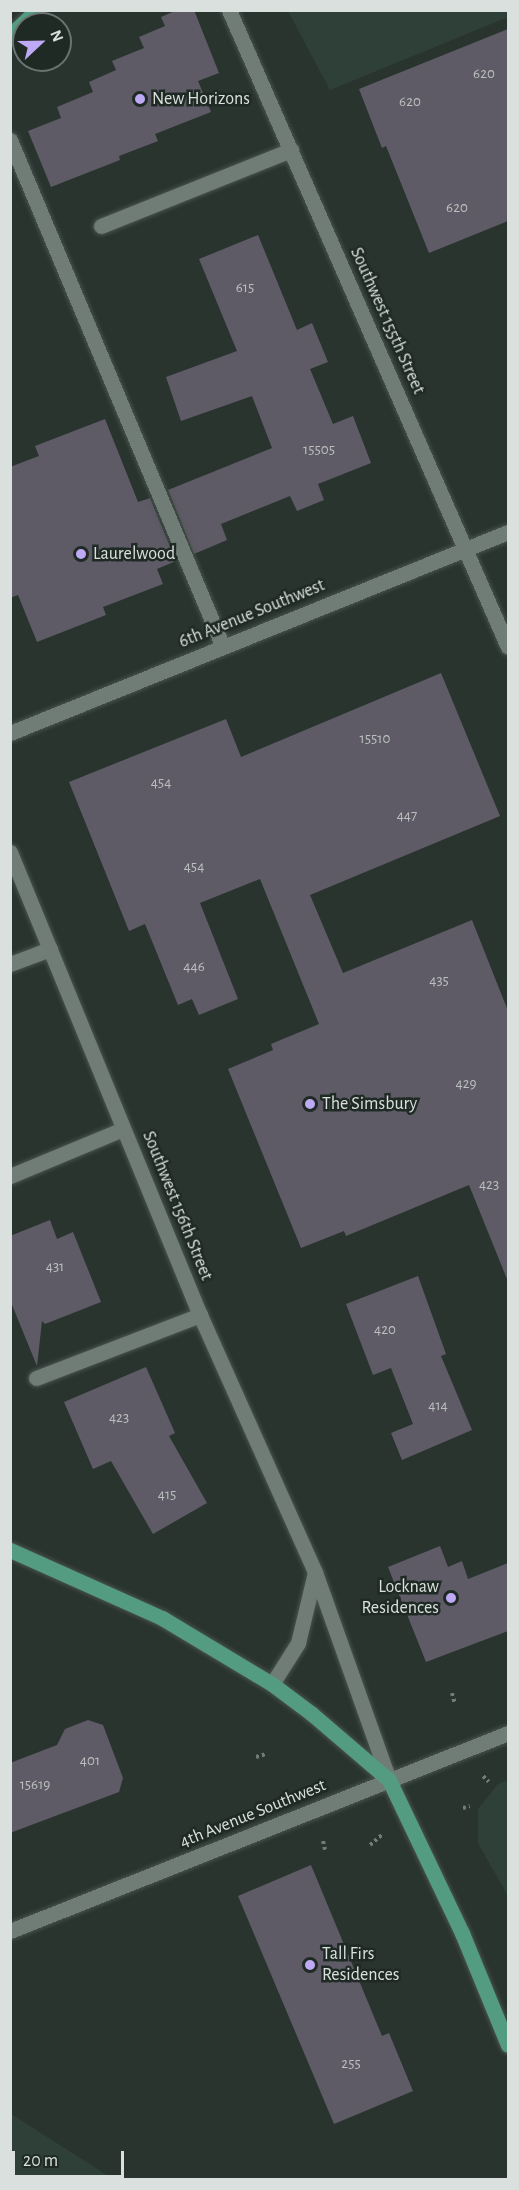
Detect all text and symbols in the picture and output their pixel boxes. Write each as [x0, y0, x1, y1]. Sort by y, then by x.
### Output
north arrow [12, 12, 72, 72]
text: N [47, 28, 66, 44]
house number: 620 [473, 65, 495, 83]
place label: New Horizons [152, 88, 250, 110]
marker: New Horizons [133, 92, 147, 106]
house number: 620 [399, 93, 421, 111]
house number: 620 [446, 199, 468, 217]
street label: Southwest 155th Street [345, 244, 429, 398]
house number: 615 [236, 279, 254, 297]
house number: 15505 [303, 441, 335, 459]
place label: Laurelwood [93, 543, 175, 565]
marker: Laurelwood [74, 547, 88, 561]
street label: 6th Avenue Southwest [176, 575, 328, 653]
house number: 15510 [360, 730, 390, 748]
house number: 454 [151, 774, 171, 792]
house number: 447 [397, 807, 417, 825]
house number: 454 [184, 858, 204, 876]
house number: 446 [183, 958, 205, 976]
house number: 435 [429, 972, 449, 990]
house number: 429 [455, 1075, 477, 1093]
place label: The Simsbury [322, 1093, 417, 1115]
marker: The Simsbury [303, 1097, 317, 1111]
street label: Southwest 156th Street [137, 1128, 217, 1284]
house number: 423 [479, 1176, 499, 1194]
house number: 431 [46, 1258, 64, 1276]
house number: 420 [374, 1321, 396, 1339]
house number: 414 [428, 1397, 448, 1415]
house number: 423 [109, 1409, 129, 1427]
house number: 415 [158, 1486, 176, 1504]
place label: Locknaw Residences [362, 1577, 439, 1620]
marker: Locknaw Residences [444, 1591, 458, 1605]
house number: 401 [80, 1752, 100, 1770]
street label: 4th Avenue Southwest [177, 1775, 329, 1853]
house number: 15619 [20, 1776, 50, 1794]
place label: Tall Firs Residences [322, 1944, 399, 1986]
marker: Tall Firs Residences [303, 1958, 317, 1972]
house number: 255 [341, 2055, 361, 2073]
scale bar [15, 2139, 128, 2177]
text: 20 m [23, 2152, 58, 2170]

